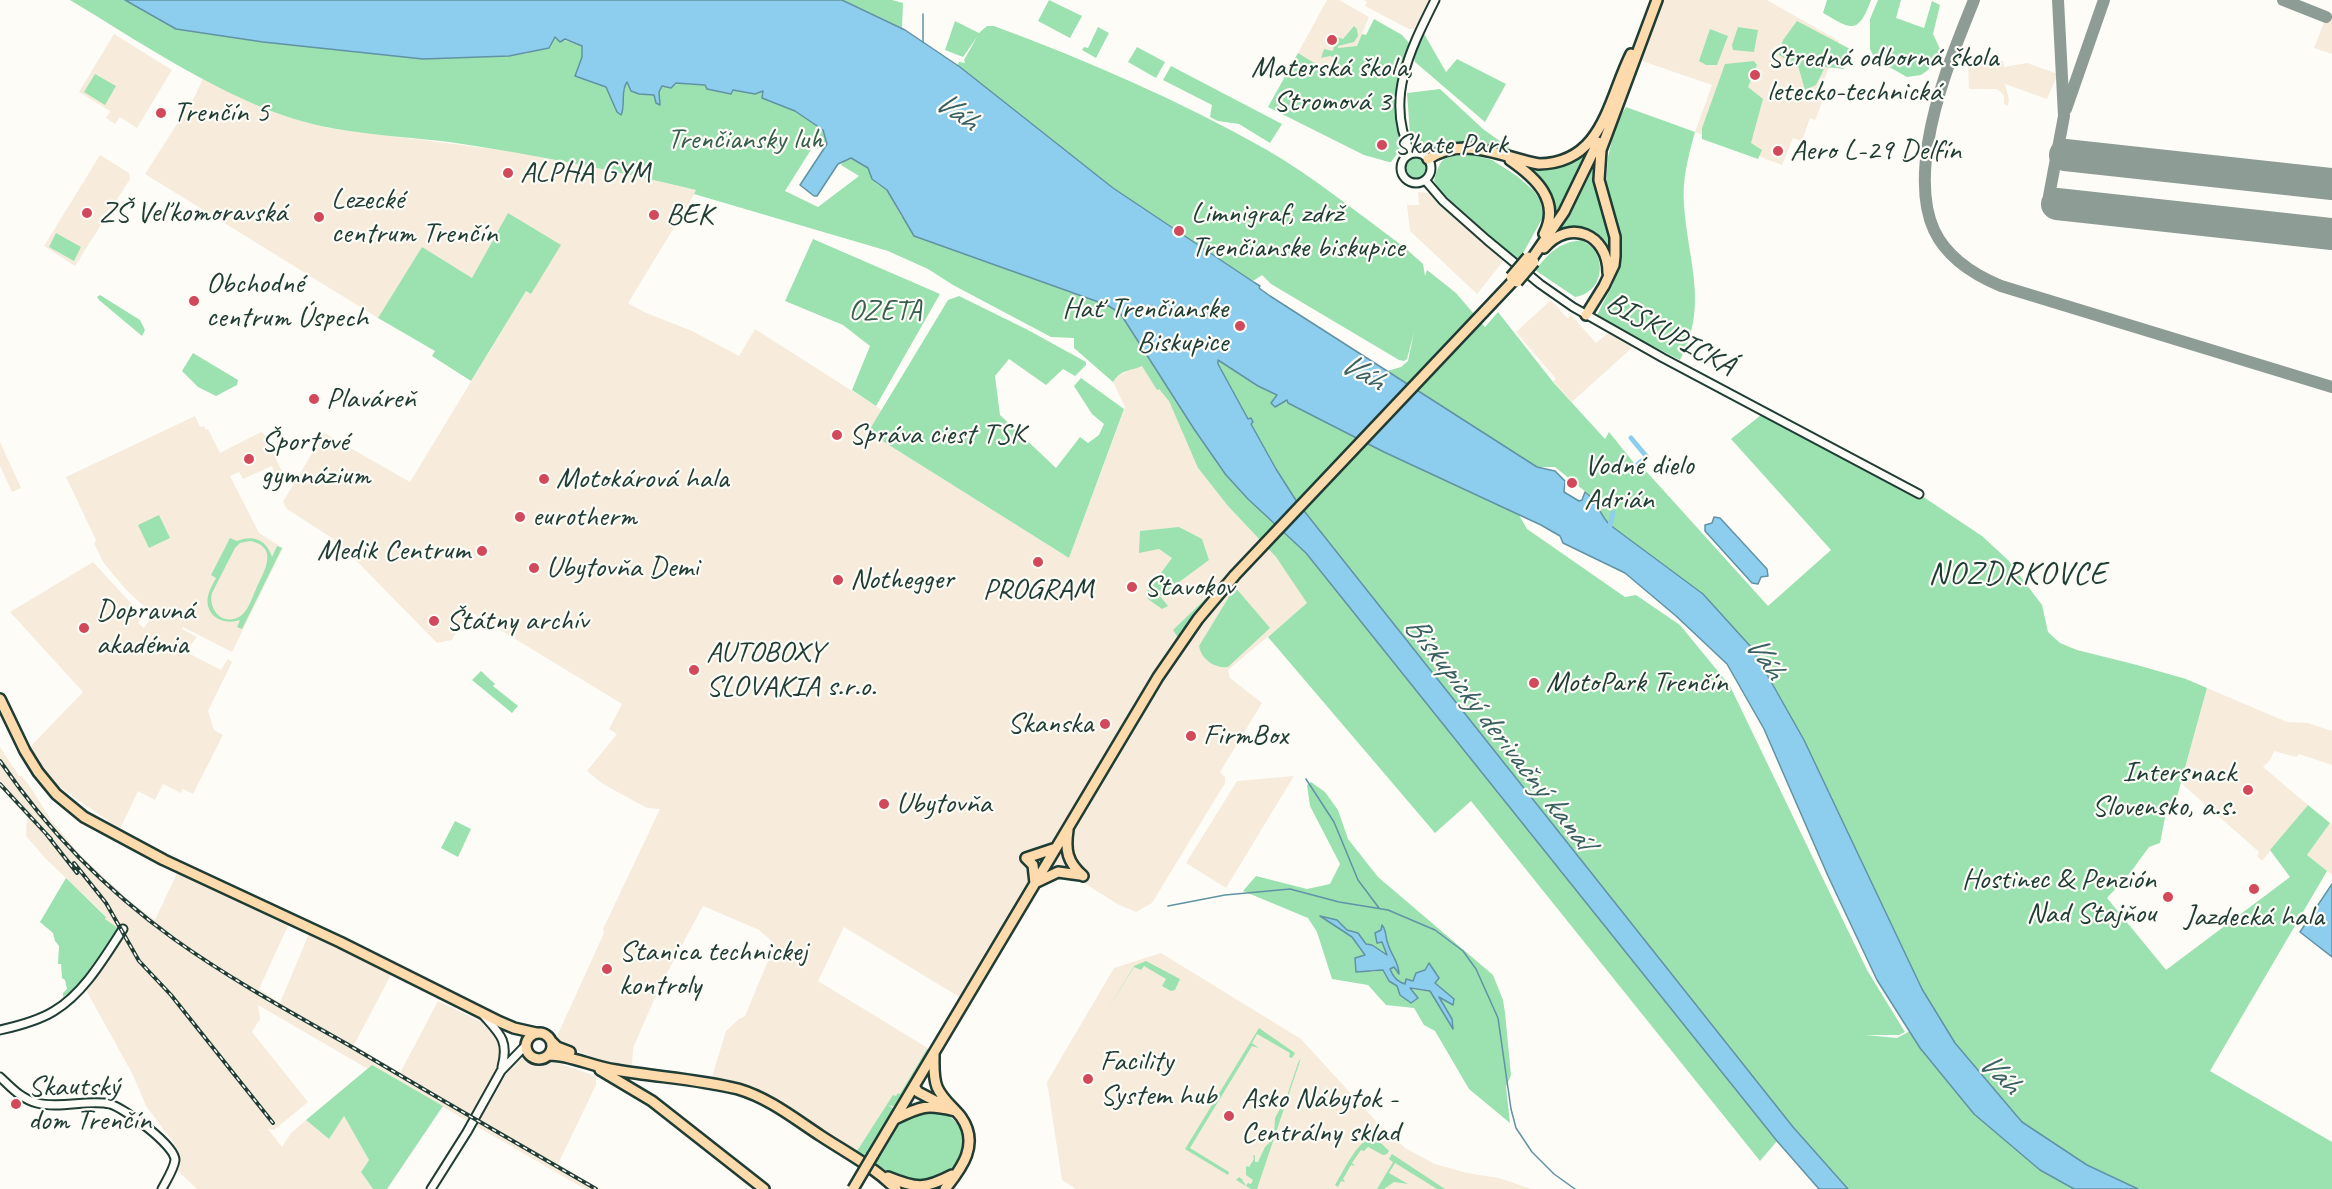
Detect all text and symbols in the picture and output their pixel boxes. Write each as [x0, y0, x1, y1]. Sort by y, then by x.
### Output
marker: Materská škola, Stromová 3 [1325, 33, 1339, 47]
place label: Stredná odborná škola letecko-technická [1767, 40, 1998, 110]
place label: Materská škola, Stromová 3 [1251, 50, 1413, 121]
marker: Stredná odborná škola letecko-technická [1748, 68, 1762, 82]
water label: Váh [927, 83, 985, 141]
place label: Trenčín 5 [173, 95, 269, 131]
marker: Trenčín 5 [154, 106, 168, 120]
park label: Trenčiansky luh [667, 122, 823, 158]
place label: Skate Park [1394, 127, 1507, 163]
place label: Aero L-29 Delfín [1790, 133, 1961, 169]
marker: Skate Park [1375, 138, 1389, 152]
marker: Aero L-29 Delfín [1771, 144, 1785, 158]
place label: ALPHA GYM [520, 155, 651, 191]
marker: ALPHA GYM [501, 166, 515, 180]
place label: Lezecké centrum Trenčín [331, 182, 497, 252]
place label: ZŠ Veľkomoravská [99, 195, 287, 231]
place label: Limnigraf, zdrž Trenčianske biskupice [1191, 196, 1405, 266]
place label: BEK [666, 197, 712, 233]
marker: ZŠ Veľkomoravská [80, 206, 94, 220]
marker: BEK [647, 208, 661, 222]
marker: Lezecké centrum Trenčín [312, 210, 326, 224]
marker: Limnigraf, zdrž Trenčianske biskupice [1172, 224, 1186, 238]
place label: Obchodné centrum Úspech [206, 266, 368, 336]
street label: BISKUPICKÁ [1600, 285, 1740, 385]
place label: Hať Trenčianske Biskupice [1062, 291, 1228, 362]
park label: OZETA [848, 293, 922, 329]
marker: Obchodné centrum Úspech [187, 294, 201, 308]
marker: Hať Trenčianske Biskupice [1233, 319, 1247, 333]
water label: Váh [1333, 345, 1391, 401]
place label: Plaváreň [326, 381, 415, 417]
marker: Plaváreň [307, 392, 321, 406]
place label: Správa ciest TSK [849, 417, 1025, 453]
place label: Športové gymnázium [261, 424, 370, 494]
marker: Správa ciest TSK [830, 428, 844, 442]
place label: Vodné dielo Adrián [1584, 448, 1693, 518]
marker: Športové gymnázium [242, 452, 256, 466]
place label: Motokárová hala [556, 461, 729, 497]
marker: Motokárová hala [537, 472, 551, 486]
marker: Vodné dielo Adrián [1565, 476, 1579, 490]
place label: eurotherm [532, 499, 637, 535]
marker: eurotherm [513, 510, 527, 524]
place label: Medik Centrum [317, 533, 470, 569]
marker: Medik Centrum [475, 544, 489, 558]
place label: Ubytovňa Demi [546, 550, 699, 586]
marker: PROGRAM [1031, 555, 1045, 569]
district label: NOZDRKOVCE [1928, 556, 2108, 594]
marker: Ubytovňa Demi [527, 561, 541, 575]
place label: Nothegger [850, 562, 954, 598]
place label: Stavokov [1144, 569, 1234, 605]
place label: PROGRAM [983, 572, 1093, 608]
marker: Nothegger [831, 573, 845, 587]
marker: Stavokov [1125, 580, 1139, 594]
place label: Dopravná akadémia [96, 593, 195, 664]
place label: Štátny archív [446, 603, 588, 639]
water label: Biskupický derivačný kanál [1395, 609, 1601, 857]
marker: Štátny archív [427, 614, 441, 628]
marker: Dopravná akadémia [77, 621, 91, 635]
water label: Váh [1736, 629, 1792, 687]
place label: AUTOBOXY SLOVAKIA s.r.o. [706, 635, 876, 706]
marker: AUTOBOXY SLOVAKIA s.r.o. [687, 663, 701, 677]
place label: MotoPark Trenčín [1546, 665, 1728, 701]
marker: MotoPark Trenčín [1527, 676, 1541, 690]
place label: Skanska [1007, 706, 1093, 742]
marker: Skanska [1098, 717, 1112, 731]
place label: FirmBox [1203, 718, 1288, 754]
marker: FirmBox [1184, 729, 1198, 743]
place label: Intersnack Slovensko, a.s. [2092, 755, 2236, 826]
marker: Intersnack Slovensko, a.s. [2241, 783, 2255, 797]
place label: Ubytovňa [896, 786, 992, 822]
marker: Ubytovňa [877, 797, 891, 811]
place label: Hostinec & Penzión Nad Stajňou [1962, 862, 2156, 932]
marker: Jazdecká hala [2247, 882, 2261, 896]
marker: Hostinec & Penzión Nad Stajňou [2161, 890, 2175, 904]
place label: Jazdecká hala [2184, 899, 2324, 935]
place label: Stanica technickej kontroly [619, 934, 807, 1004]
marker: Stanica technickej kontroly [600, 962, 614, 976]
place label: Facility System hub [1100, 1044, 1216, 1114]
water label: Váh [1970, 1045, 2028, 1103]
place label: Skautský dom Trenčín [28, 1069, 151, 1140]
marker: Facility System hub [1081, 1072, 1095, 1086]
place label: Asko Nábytok - Centrálny sklad [1241, 1081, 1399, 1152]
marker: Skautský dom Trenčín [9, 1097, 23, 1111]
marker: Asko Nábytok - Centrálny sklad [1222, 1109, 1236, 1123]

